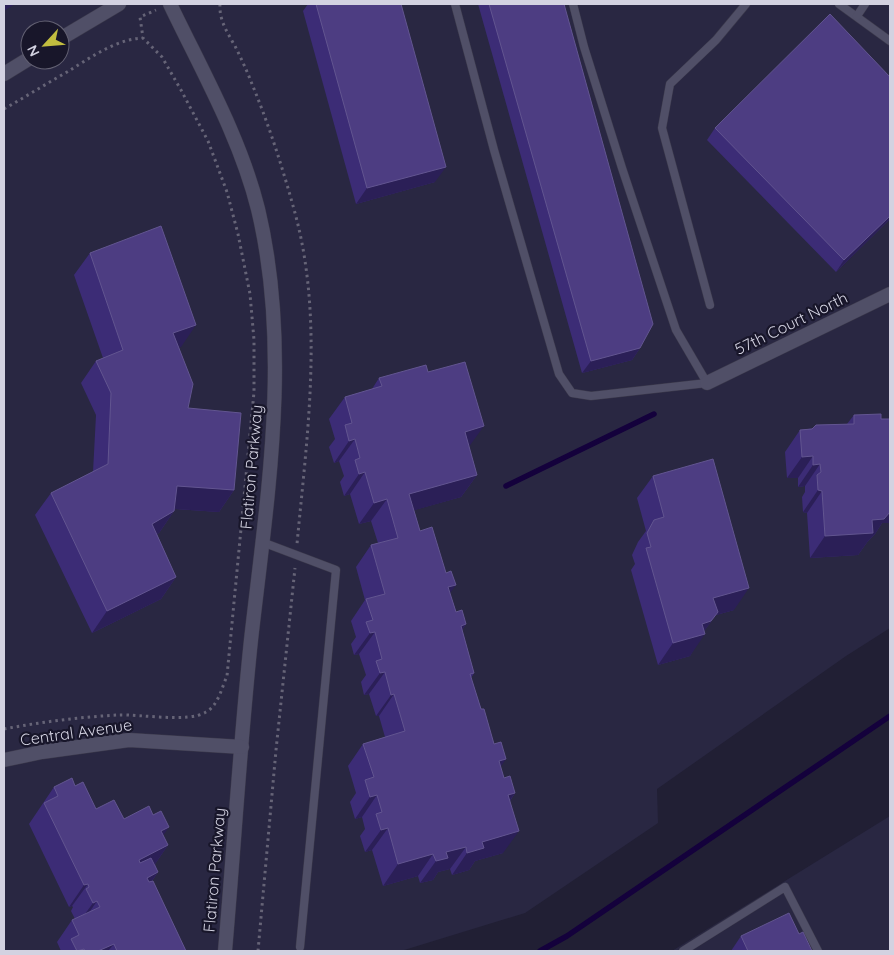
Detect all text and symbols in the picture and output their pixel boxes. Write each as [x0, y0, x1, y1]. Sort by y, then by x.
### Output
north arrow [20, 20, 70, 70]
text: N [23, 42, 44, 59]
street label: 57th Court North [731, 287, 851, 359]
street label: Flatiron Parkway [236, 404, 266, 530]
street label: Central Avenue [19, 714, 133, 750]
street label: Flatiron Parkway [199, 807, 229, 933]

